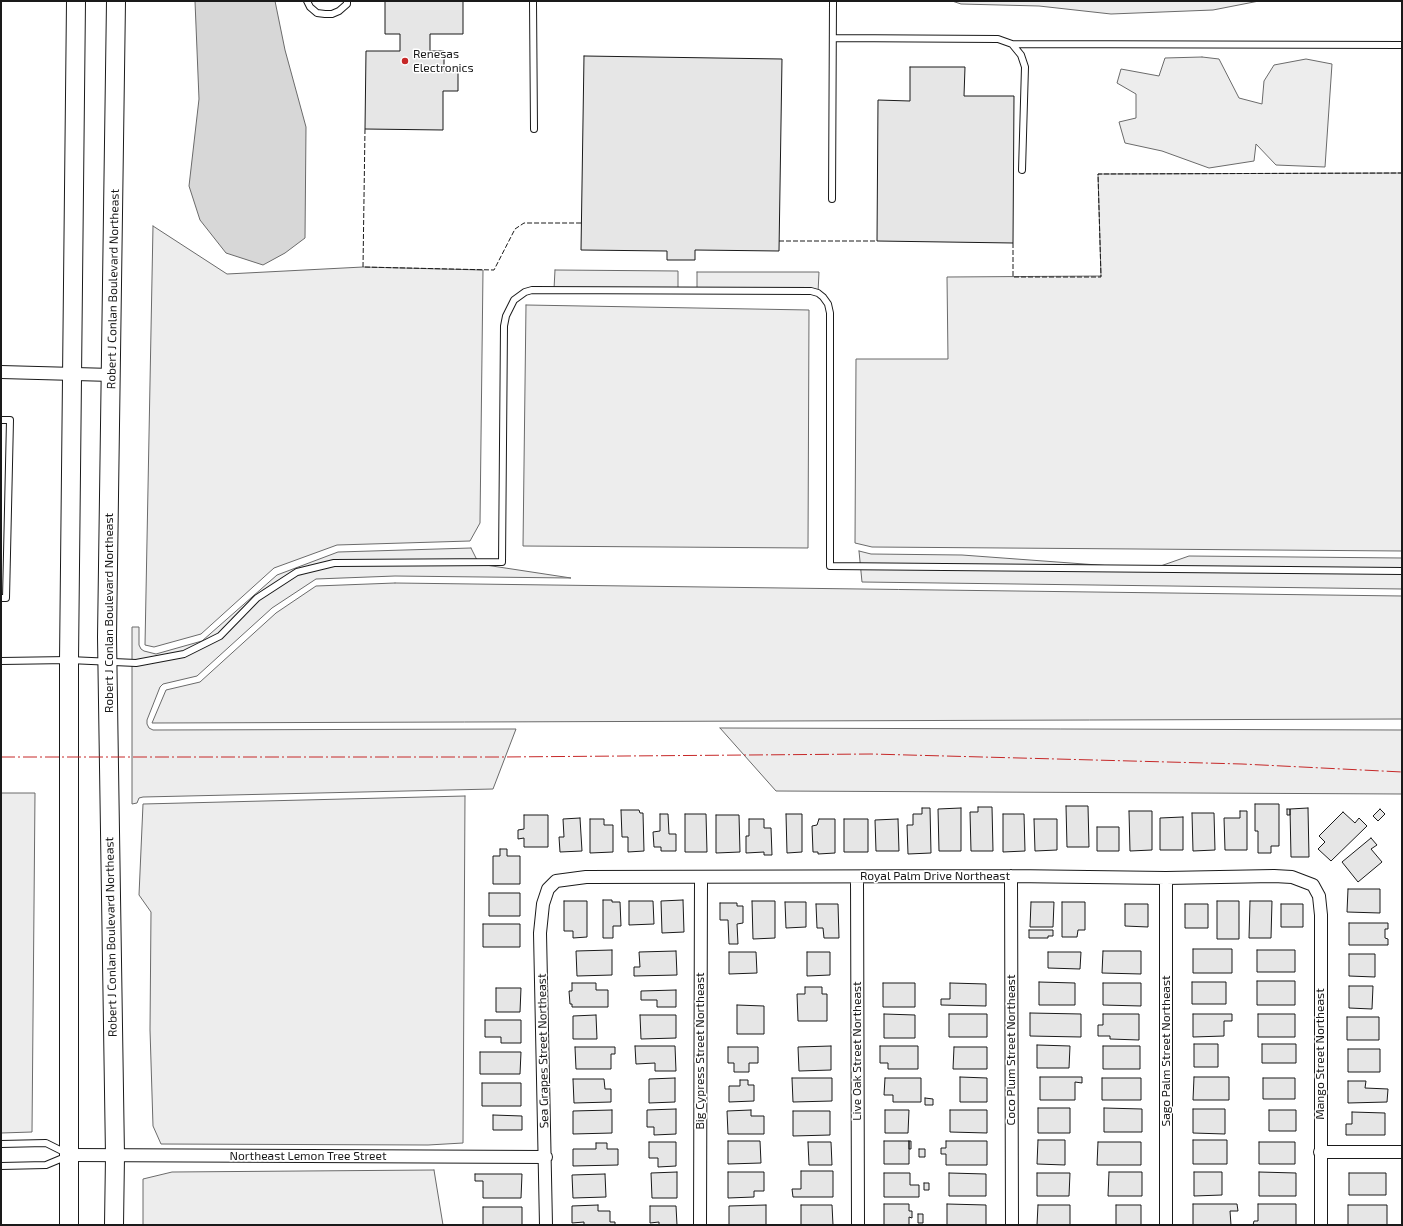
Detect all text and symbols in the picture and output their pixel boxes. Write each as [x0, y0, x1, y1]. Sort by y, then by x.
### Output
place label: Renesas Electronics [413, 47, 474, 75]
marker: Renesas Electronics [400, 56, 410, 66]
street label: Robert J Conlan Boulevard Northeast [104, 189, 122, 389]
street label: Robert J Conlan Boulevard Northeast [102, 513, 116, 713]
street label: Robert J Conlan Boulevard Northeast [102, 837, 120, 1037]
street label: Royal Palm Drive Northeast [860, 869, 1010, 883]
street label: Big Cypress Street Northeast [693, 972, 707, 1130]
street label: Sea Grapes Street Northeast [534, 973, 552, 1129]
street label: Coco Plum Street Northeast [1004, 975, 1018, 1125]
street label: Sago Palm Street Northeast [1159, 975, 1173, 1127]
street label: Live Oak Street Northeast [850, 981, 864, 1121]
street label: Mango Street Northeast [1313, 988, 1327, 1120]
street label: Northeast Lemon Tree Street [230, 1149, 386, 1163]

